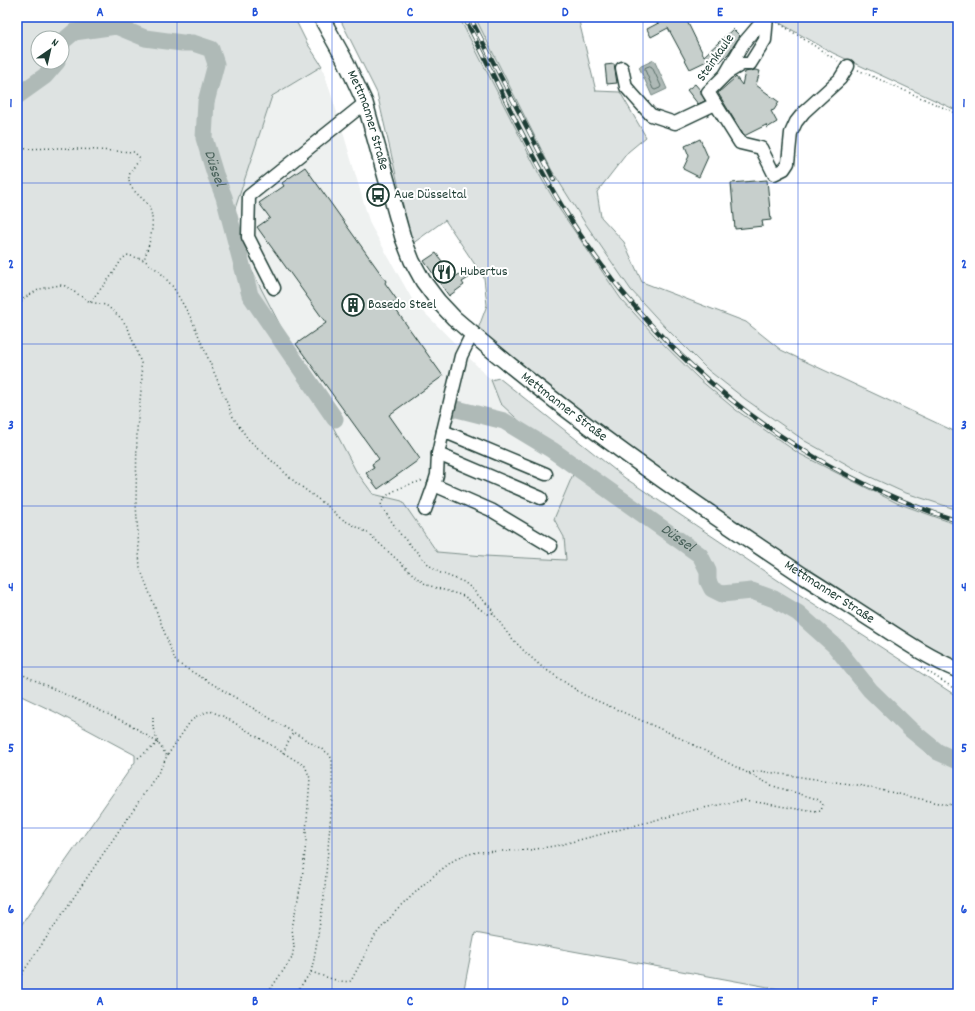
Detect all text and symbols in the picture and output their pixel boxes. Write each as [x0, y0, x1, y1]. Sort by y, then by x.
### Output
text: A [96, 4, 104, 23]
text: B [252, 4, 258, 23]
text: C [407, 4, 414, 23]
text: D [562, 4, 569, 23]
text: E [717, 4, 724, 23]
text: F [872, 4, 878, 23]
north arrow [30, 30, 70, 70]
street label: Steinkaule [692, 30, 740, 86]
text: N [48, 35, 62, 52]
street label: Mettmanner Straße [341, 67, 393, 173]
text: 1 [10, 95, 13, 114]
text: 1 [963, 95, 966, 114]
water label: Düssel [197, 148, 230, 191]
bus stop icon: Aue Düsseltal [365, 182, 391, 208]
place label: Aue Düsseltal [394, 185, 467, 205]
text: 2 [8, 256, 14, 275]
text: 2 [961, 256, 967, 275]
restaurant icon: Hubertus [431, 259, 457, 285]
place label: Hubertus [460, 262, 508, 282]
building icon: Basedo Steel [340, 292, 366, 318]
place label: Basedo Steel [368, 295, 437, 315]
street label: Mettmanner Straße [516, 367, 611, 447]
text: 3 [8, 417, 14, 436]
text: 3 [961, 417, 967, 436]
water label: Düssel [656, 519, 700, 559]
street label: Mettmanner Straße [780, 556, 878, 629]
text: 4 [8, 579, 14, 598]
text: 4 [961, 579, 967, 598]
text: 5 [8, 740, 14, 759]
text: 5 [961, 740, 967, 759]
text: 6 [8, 901, 15, 920]
text: 6 [961, 901, 968, 920]
text: A [96, 993, 104, 1011]
text: B [252, 993, 258, 1011]
text: C [407, 993, 414, 1011]
text: D [562, 993, 569, 1011]
text: E [717, 993, 724, 1011]
text: F [872, 993, 878, 1011]

